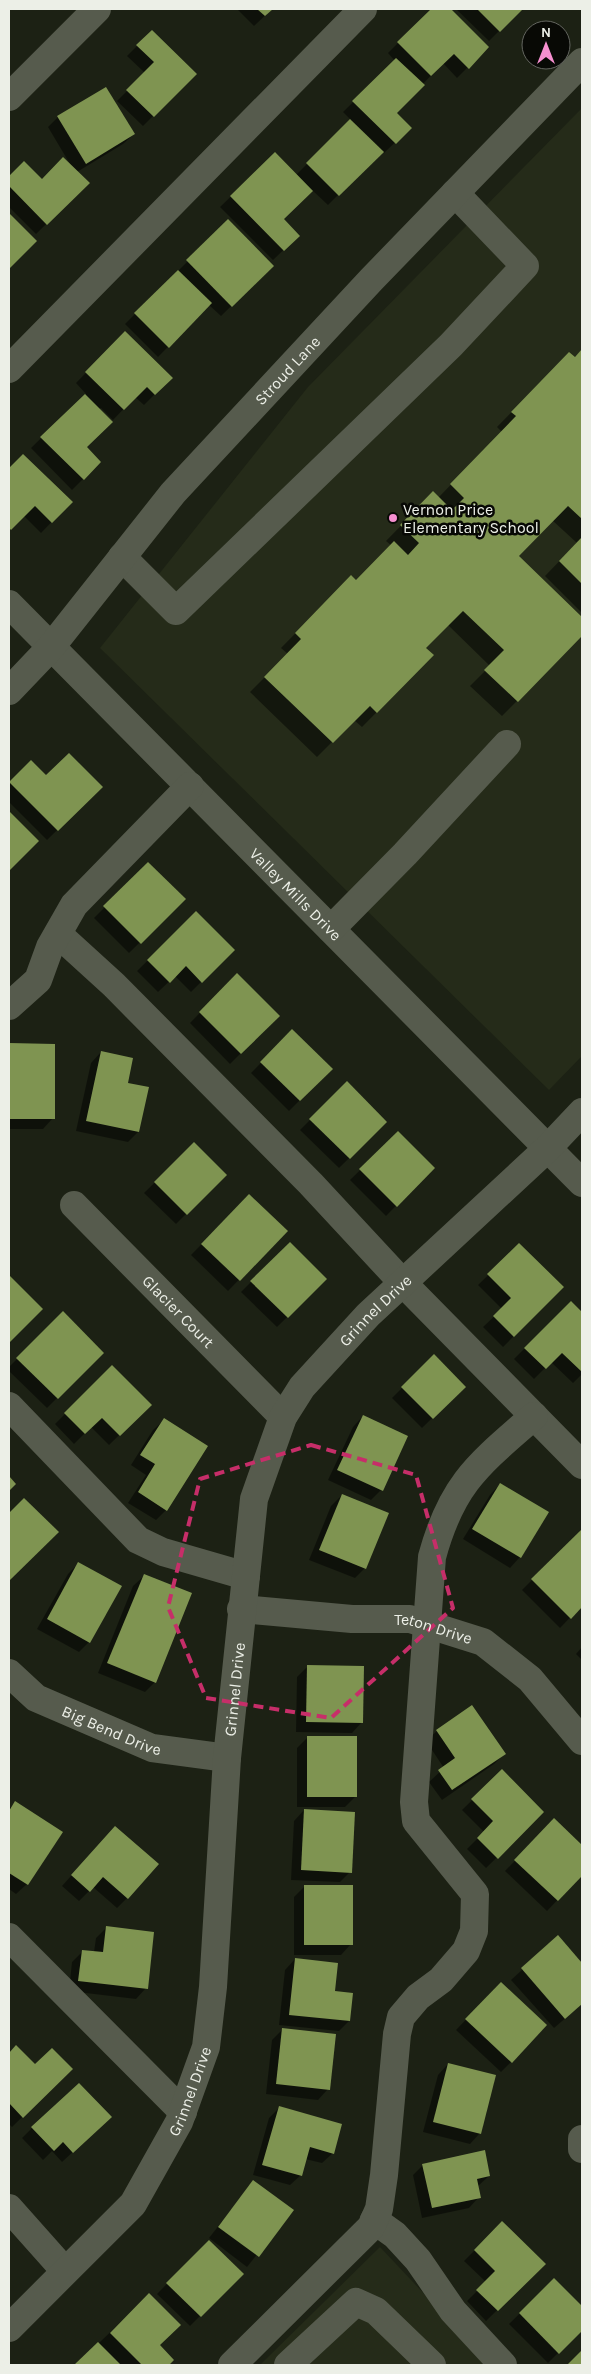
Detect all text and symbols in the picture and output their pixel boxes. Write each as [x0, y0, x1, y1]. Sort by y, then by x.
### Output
north arrow [521, 20, 571, 70]
text: N [541, 24, 551, 41]
street label: Stroud Lane [251, 332, 324, 409]
place label: Vernon Price Elementary School [403, 500, 539, 537]
marker: Vernon Price Elementary School [387, 512, 399, 524]
street label: Valley Mills Drive [246, 844, 346, 945]
street label: Glacier Court [138, 1271, 218, 1352]
street label: Grinnel Drive [335, 1271, 416, 1350]
street label: Teton Drive [394, 1610, 475, 1648]
street label: Grinnel Drive [220, 1642, 249, 1737]
street label: Big Bend Drive [59, 1701, 162, 1759]
street label: Grinnel Drive [164, 2044, 215, 2139]

